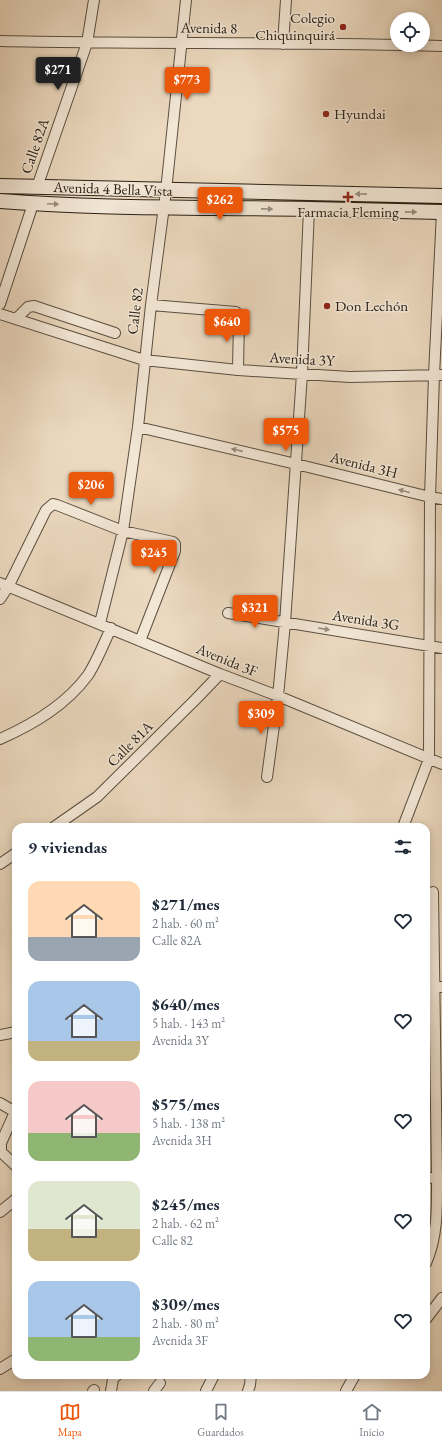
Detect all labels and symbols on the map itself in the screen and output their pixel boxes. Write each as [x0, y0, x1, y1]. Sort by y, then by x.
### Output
place label: Colegio Chiquinquirá [255, 8, 335, 44]
street label: Avenida 8 [179, 17, 238, 37]
marker: Colegio Chiquinquirá [338, 22, 348, 32]
pin: $271 [34, 57, 82, 91]
pin: $773 [163, 67, 211, 101]
place label: Hyundai [334, 104, 386, 123]
marker: Hyundai [321, 109, 331, 119]
street label: Calle 82A [16, 115, 53, 176]
street label: Avenida 4 Bella Vista [52, 177, 173, 200]
pin: $262 [196, 187, 244, 221]
one-way arrow [355, 191, 367, 198]
marker: Farmacia Fleming [343, 192, 353, 202]
one-way arrow [47, 201, 59, 208]
place label: Farmacia Fleming [297, 202, 399, 221]
one-way arrow [261, 206, 274, 212]
one-way arrow [405, 208, 417, 215]
street label: Calle 82 [122, 286, 147, 335]
place label: Don Lechón [335, 296, 408, 315]
marker: Don Lechón [322, 301, 332, 311]
pin: $640 [203, 309, 251, 343]
street label: Avenida 3Y [268, 347, 337, 370]
pin: $575 [262, 418, 310, 452]
one-way arrow [231, 446, 243, 452]
street label: Avenida 3H [327, 447, 400, 482]
pin: $206 [67, 472, 115, 506]
one-way arrow [398, 487, 410, 493]
pin: $245 [130, 540, 178, 574]
pin: $321 [231, 595, 279, 629]
street label: Avenida 3G [330, 605, 401, 634]
one-way arrow [318, 626, 330, 632]
street label: Avenida 3F [193, 638, 261, 681]
pin: $309 [237, 701, 285, 735]
street label: Calle 81A [103, 716, 157, 771]

